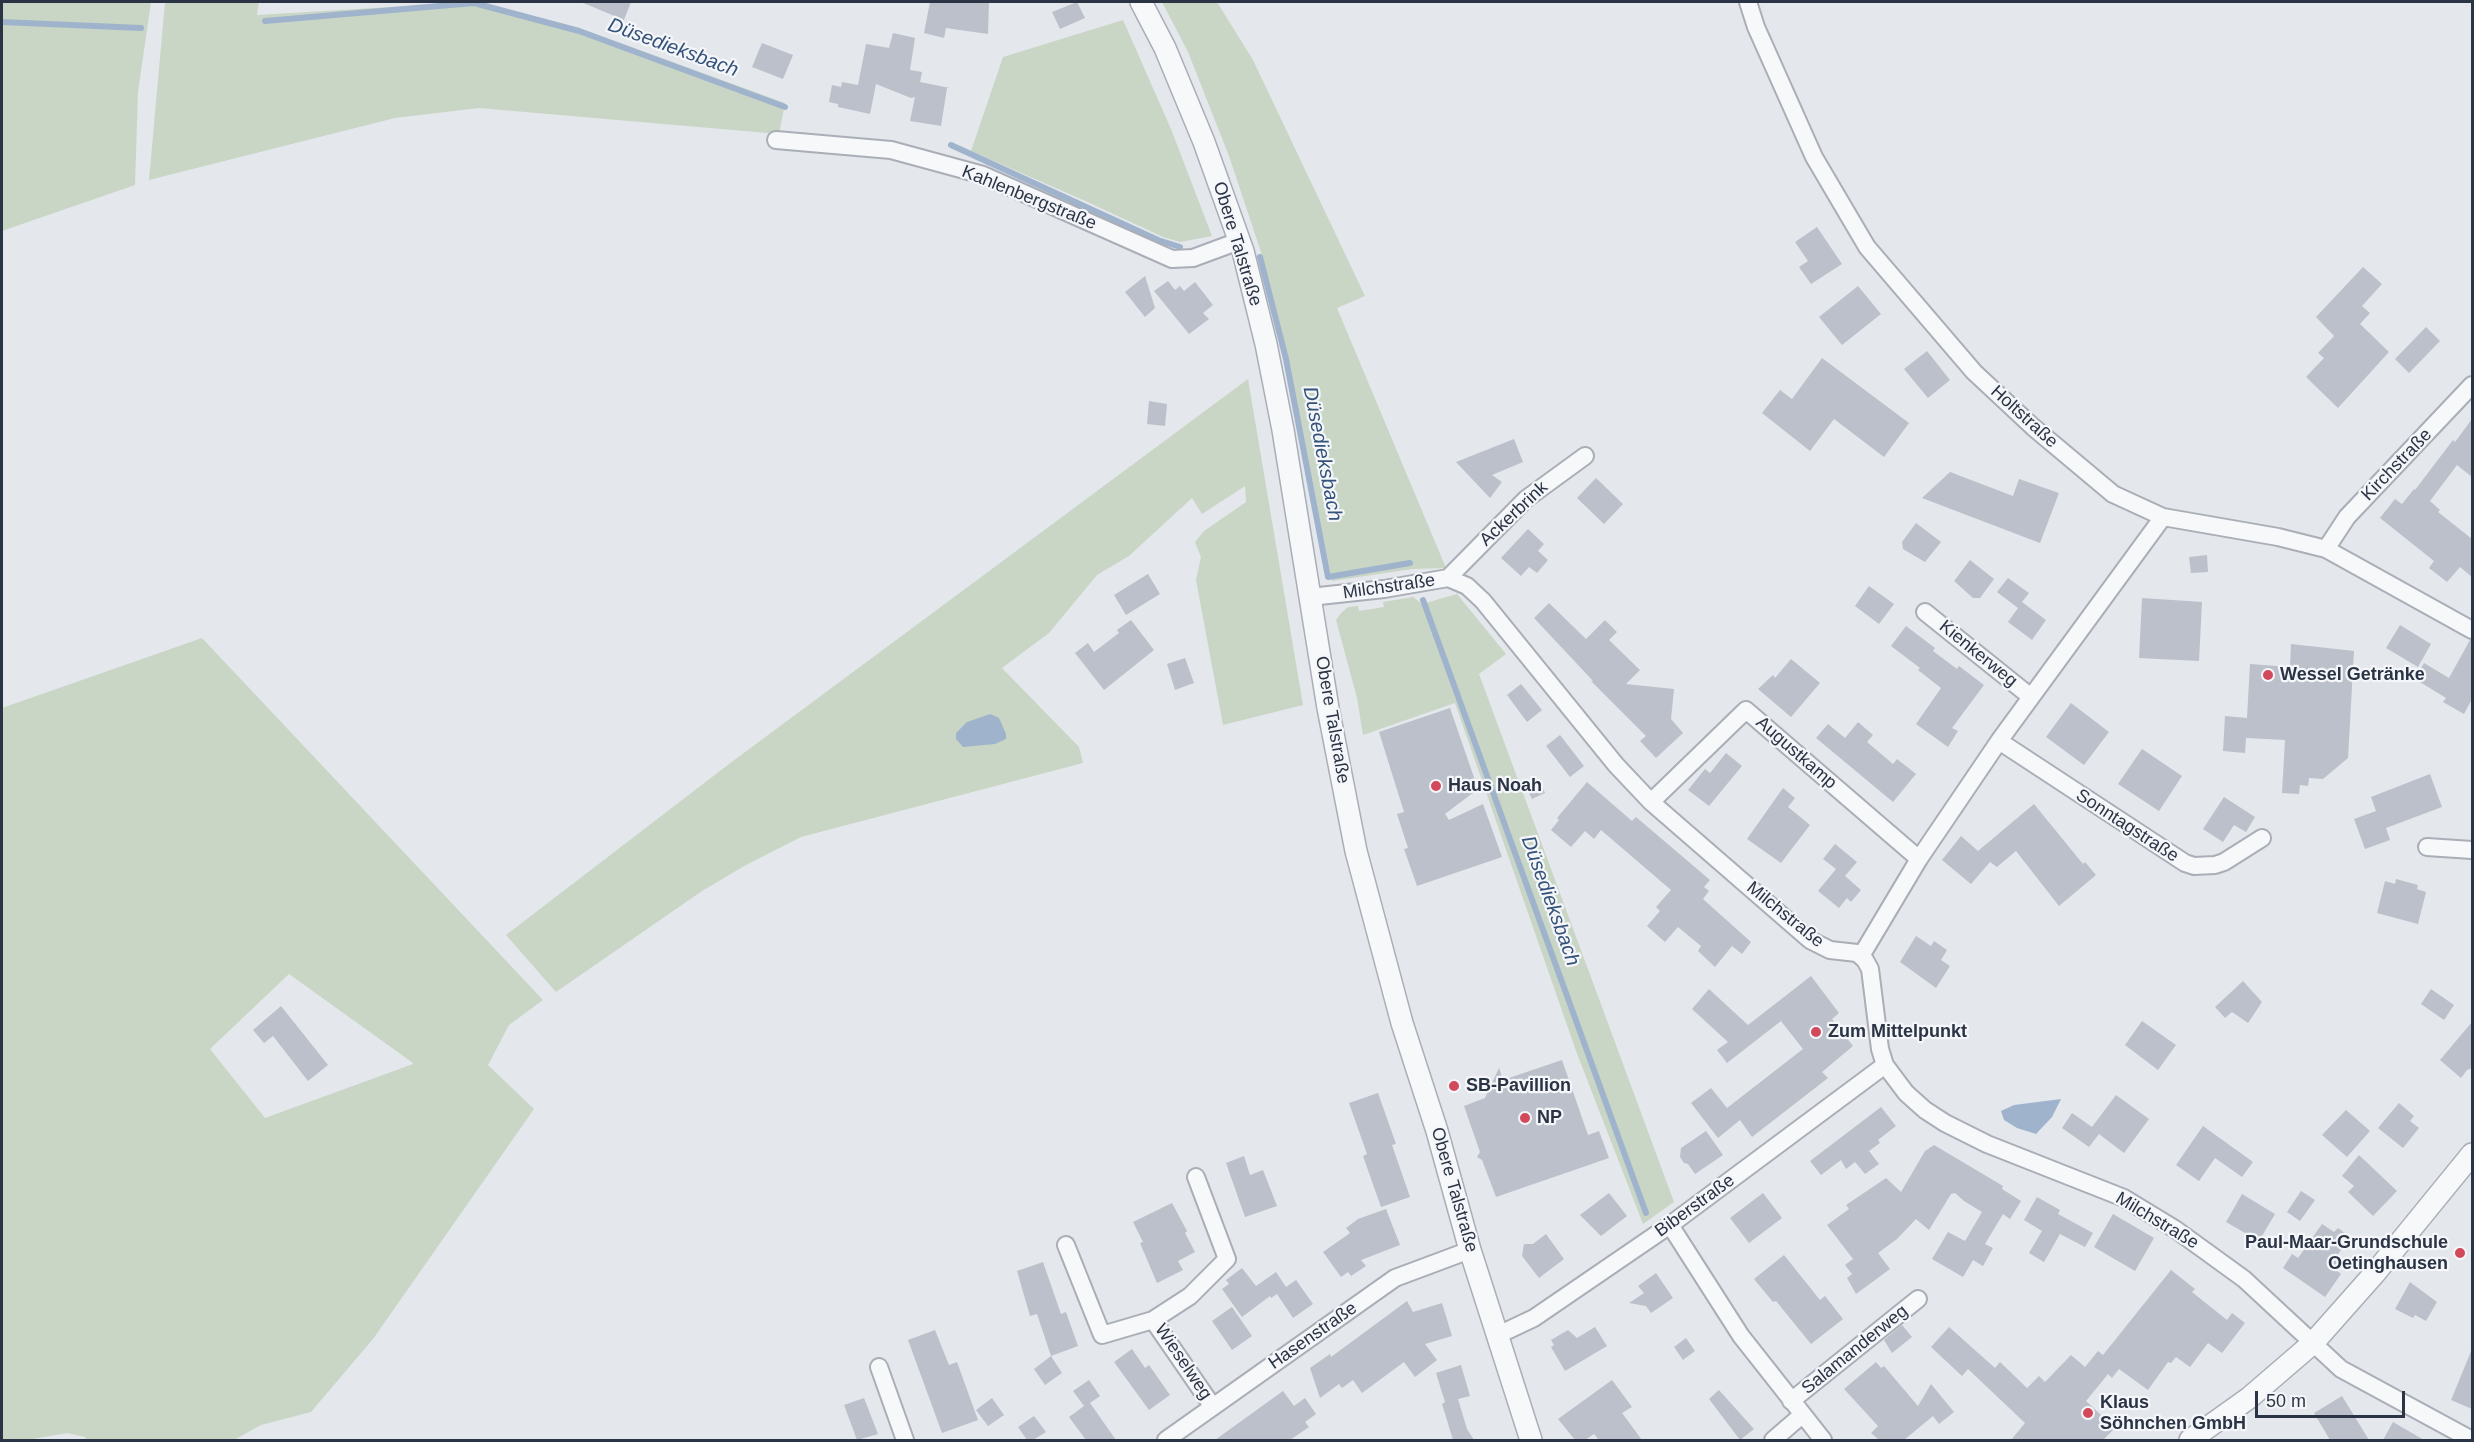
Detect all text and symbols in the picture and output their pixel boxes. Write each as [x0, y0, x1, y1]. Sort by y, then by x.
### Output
water label: Düsedieksbach [605, 13, 741, 83]
street label: Kahlenbergstraße [959, 161, 1099, 235]
street label: Obere Talstraße [1208, 179, 1266, 309]
street label: Holtstraße [1986, 381, 2062, 453]
water label: Düsedieksbach [1297, 385, 1347, 523]
street label: Kirchstraße [2357, 424, 2437, 506]
street label: Ackerbrink [1476, 477, 1552, 551]
street label: Milchstraße [1341, 570, 1437, 604]
street label: Kienkerweg [1935, 616, 2021, 692]
street label: Obere Talstraße [1310, 655, 1354, 785]
place label: Wessel Getränke [2280, 664, 2425, 686]
marker: Wessel Getränke [2261, 668, 2275, 682]
street label: Augustkamp [1751, 712, 1841, 794]
place label: Haus Noah [1448, 775, 1542, 797]
marker: Haus Noah [1429, 779, 1443, 793]
street label: Sonntagstraße [2072, 785, 2182, 867]
water label: Düsedieksbach [1515, 833, 1585, 969]
street label: Milchstraße [1742, 877, 1828, 953]
place label: Zum Mittelpunkt [1828, 1021, 1967, 1043]
marker: Zum Mittelpunkt [1809, 1025, 1823, 1039]
place label: SB-Pavillion [1466, 1075, 1571, 1097]
marker: SB-Pavillion [1447, 1079, 1461, 1093]
place label: NP [1537, 1107, 1562, 1129]
marker: NP [1518, 1111, 1532, 1125]
street label: Obere Talstraße [1426, 1125, 1482, 1255]
street label: Biberstraße [1651, 1170, 1739, 1242]
street label: Milchstraße [2112, 1188, 2202, 1254]
place label: Paul-Maar-Grundschule Oetinghausen [2245, 1232, 2448, 1274]
marker: Paul-Maar-Grundschule Oetinghausen [2453, 1246, 2467, 1260]
street label: Hasenstraße [1265, 1298, 1361, 1374]
street label: Salamanderweg [1798, 1301, 1912, 1399]
street label: Wieselweg [1150, 1320, 1216, 1404]
scale bar [2258, 1379, 2408, 1417]
text: 50 m [2266, 1391, 2306, 1411]
place label: Klaus Söhnchen GmbH [2100, 1392, 2246, 1434]
marker: Klaus Söhnchen GmbH [2081, 1406, 2095, 1420]

